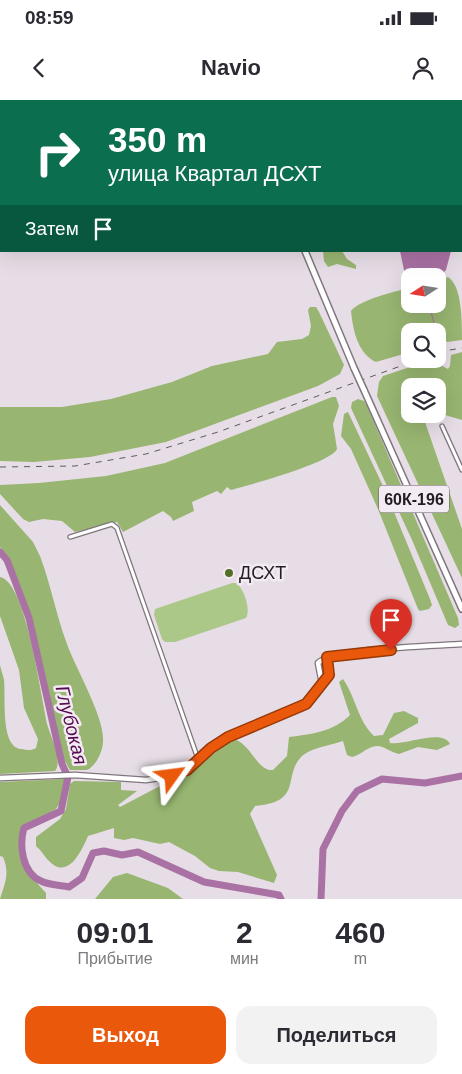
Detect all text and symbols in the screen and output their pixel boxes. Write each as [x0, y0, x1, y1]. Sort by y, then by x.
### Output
text: 08:59 [25, 7, 74, 28]
icon: back [25, 54, 53, 82]
icon: person [409, 54, 437, 82]
text: Navio [201, 55, 261, 80]
icon: right [25, 120, 90, 185]
text: 350 m [108, 120, 207, 159]
text: улица Квартал ДСХТ [108, 161, 322, 186]
icon: arrive [89, 215, 117, 243]
text: Затем [25, 218, 79, 239]
north arrow [401, 268, 446, 312]
map controls [401, 268, 446, 423]
button: search [401, 323, 446, 368]
button: layers [401, 378, 446, 423]
road number: 60К-196 [379, 486, 449, 512]
place label: ДСХТ [239, 563, 286, 583]
marker: ДСХТ [223, 567, 235, 579]
pin [370, 599, 412, 650]
icon: arrive [377, 606, 405, 634]
water label: Глубокая [52, 683, 91, 767]
position arrow [145, 749, 197, 801]
text: 09:01 [77, 916, 153, 949]
text: 2 [236, 916, 253, 949]
text: 460 [335, 916, 385, 949]
text: Прибытие [77, 950, 153, 967]
text: мин [230, 950, 259, 967]
text: m [354, 950, 367, 967]
button: Выход [25, 1006, 226, 1064]
button: Поделиться [236, 1006, 437, 1064]

